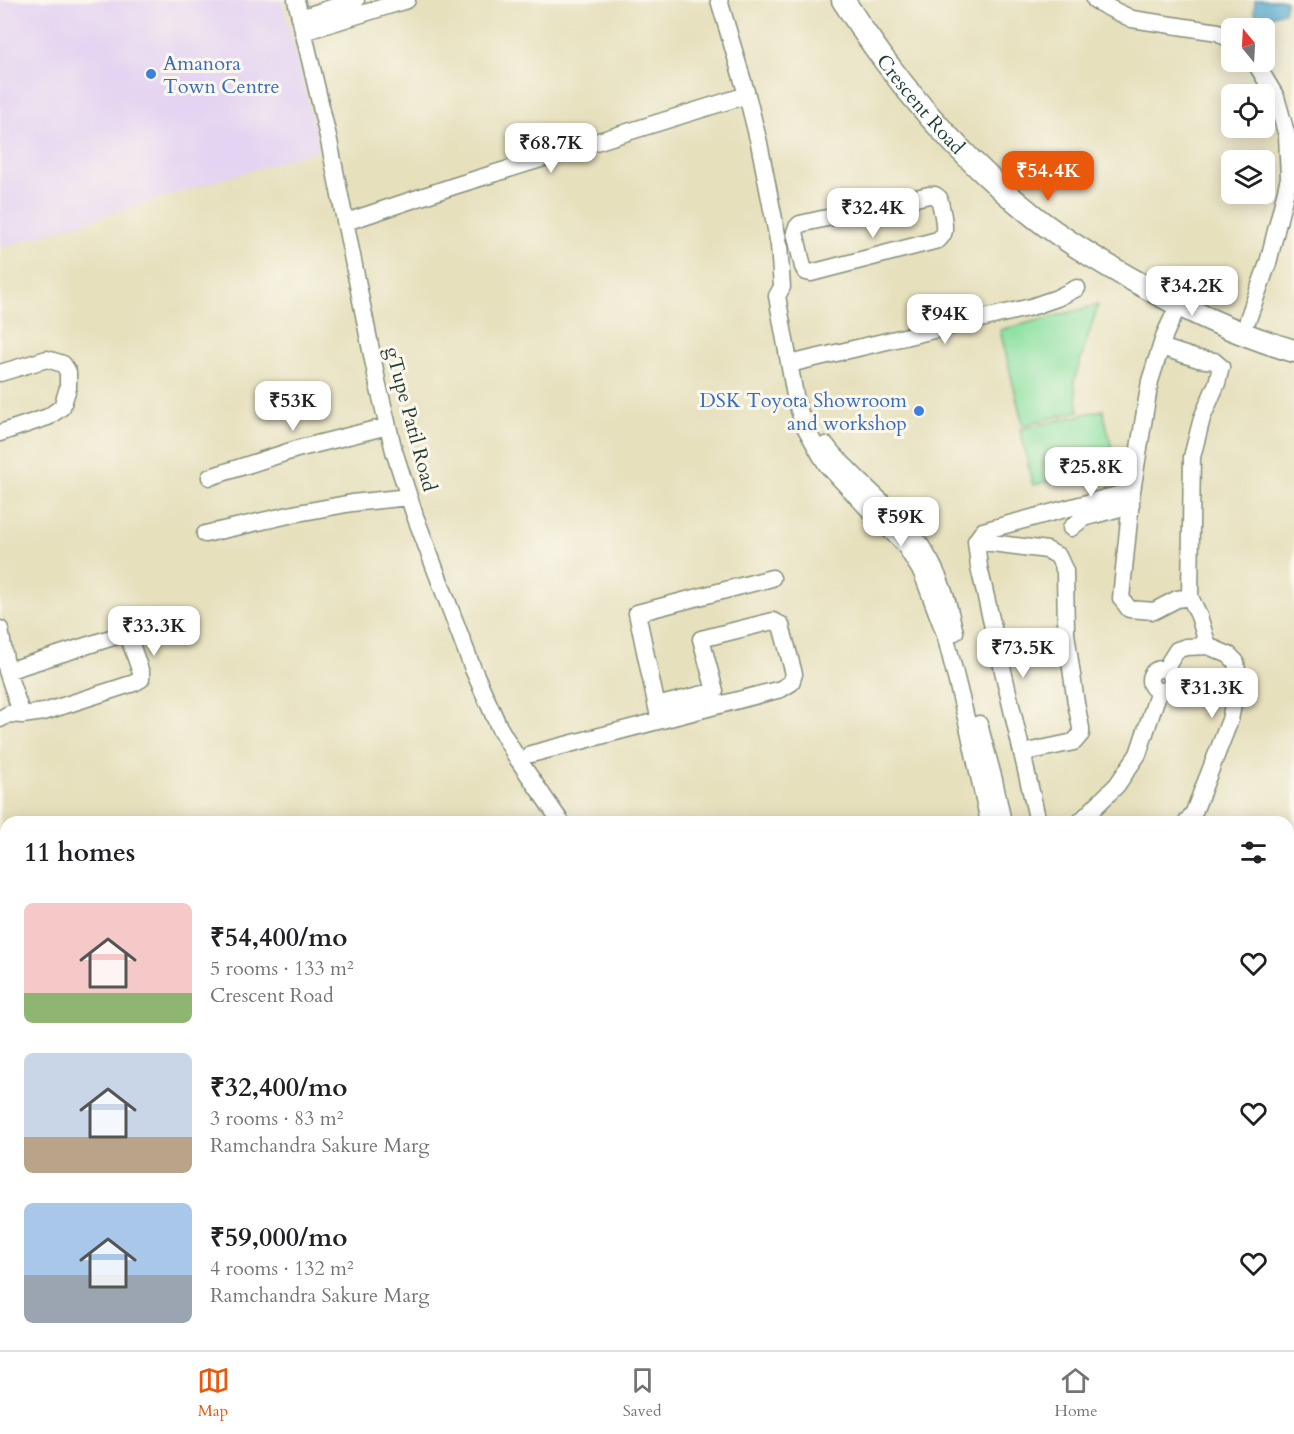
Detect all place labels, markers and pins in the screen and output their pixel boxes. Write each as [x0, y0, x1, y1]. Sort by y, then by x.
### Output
place label: Amanora Town Centre [163, 50, 280, 100]
marker: Amanora Town Centre [144, 67, 158, 81]
pin: ₹68.7K [502, 123, 600, 174]
pin: ₹54.4K [999, 151, 1097, 202]
pin: ₹32.4K [824, 188, 922, 239]
pin: ₹34.2K [1143, 266, 1241, 317]
pin: ₹94K [909, 294, 981, 345]
pin: ₹53K [257, 381, 329, 432]
place label: DSK Toyota Showroom and workshop [700, 387, 907, 437]
marker: DSK Toyota Showroom and workshop [912, 404, 926, 418]
pin: ₹25.8K [1042, 447, 1140, 498]
pin: ₹59K [865, 497, 937, 548]
pin: ₹33.3K [105, 606, 203, 657]
pin: ₹73.5K [974, 628, 1072, 679]
pin: ₹31.3K [1163, 668, 1261, 719]

